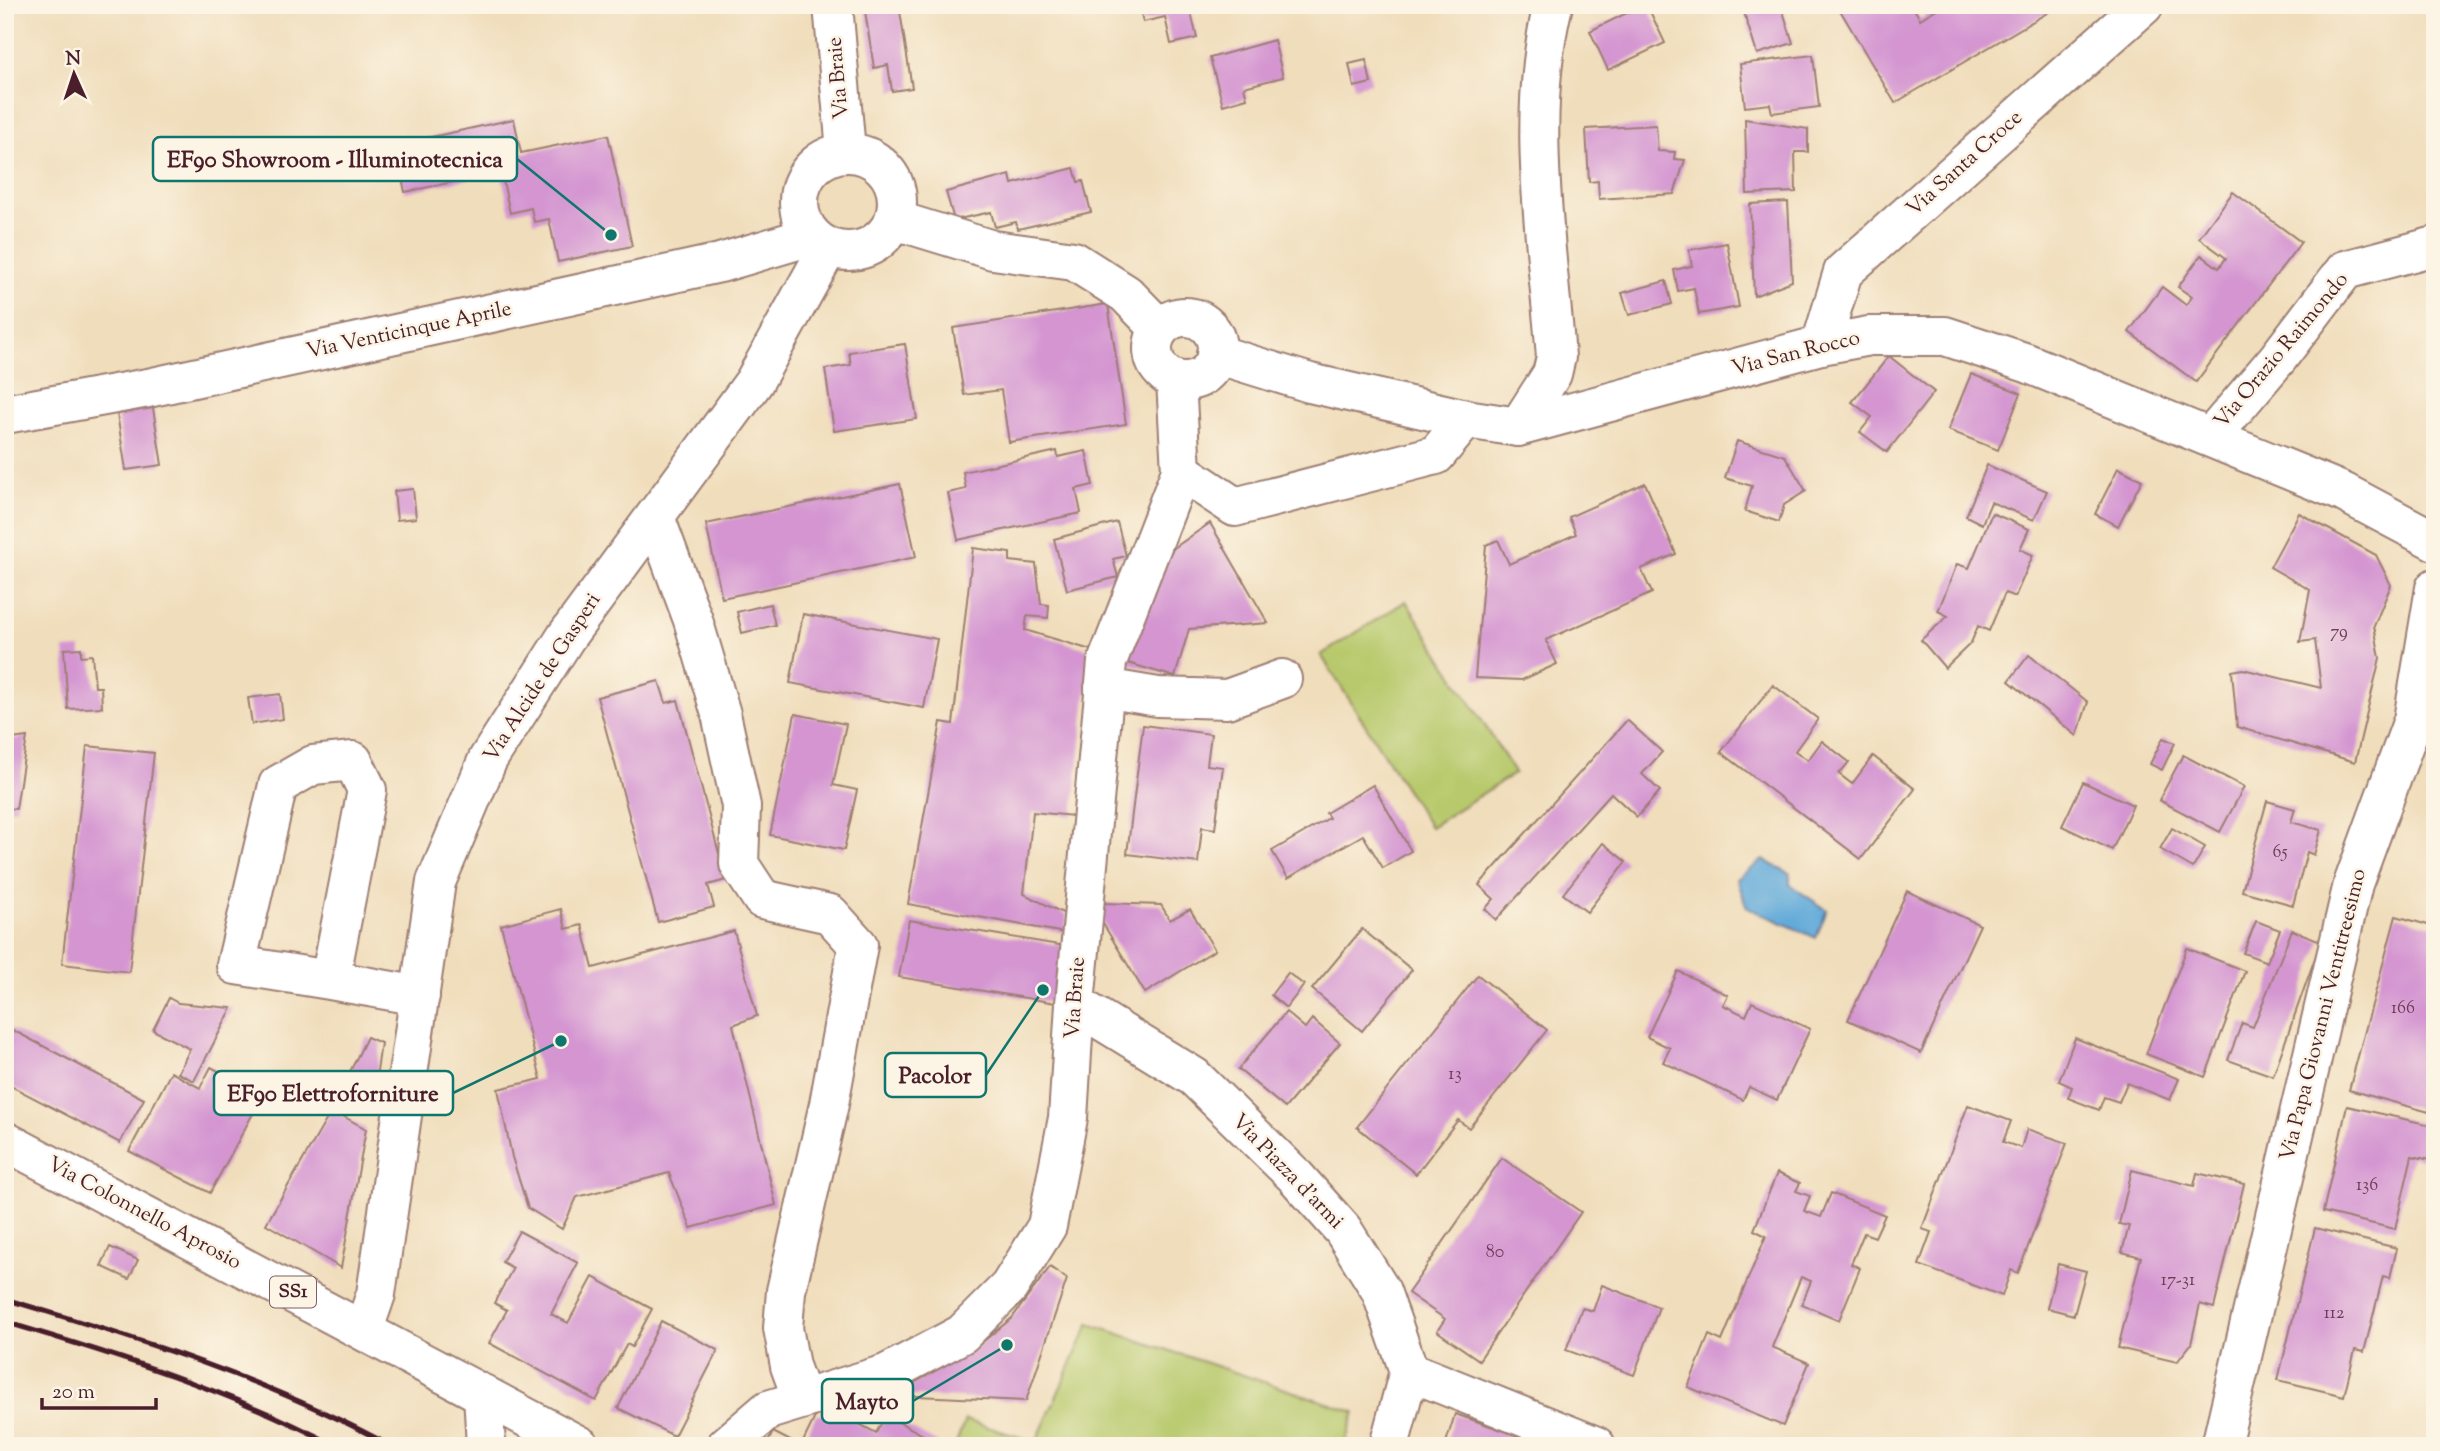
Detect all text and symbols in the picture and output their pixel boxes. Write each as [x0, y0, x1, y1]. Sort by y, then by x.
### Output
street label: Via Braie [820, 36, 858, 120]
north arrow [38, 38, 108, 108]
text: N [65, 46, 82, 73]
street label: Via Santa Croce [1900, 104, 2030, 224]
callout: EF90 Showroom - Illuminotecnica [153, 137, 517, 181]
text: EF90 Showroom - Illuminotecnica [167, 145, 503, 178]
street label: Via Orazio Raimondo [2208, 266, 2356, 436]
street label: Via Venticinque Aprile [304, 295, 514, 367]
street label: Via San Rocco [1729, 324, 1863, 384]
street label: Via Alcide de Gasperi [477, 588, 609, 768]
house number: 79 [2330, 620, 2348, 646]
house number: 65 [2272, 840, 2288, 866]
street label: Via Papa Giovanni Ventitreesimo [2273, 866, 2375, 1164]
street label: Via Braie [1058, 956, 1094, 1040]
house number: 166 [2391, 996, 2415, 1022]
callout: Pacolor [885, 1053, 986, 1097]
text: Pacolor [898, 1061, 972, 1094]
house number: 13 [1448, 1062, 1462, 1088]
callout: EF90 Elettroforniture [214, 1071, 453, 1115]
text: EF90 Elettroforniture [227, 1079, 439, 1112]
street label: Via Piazza d'armi [1224, 1108, 1350, 1236]
street label: Via Colonnello Aprosio [42, 1150, 246, 1278]
house number: 136 [2356, 1173, 2378, 1199]
house number: 80 [1486, 1240, 1504, 1266]
house number: 17-31 [2161, 1268, 2195, 1294]
road number: SS1 [270, 1276, 316, 1308]
house number: 112 [2324, 1301, 2345, 1327]
scale bar [42, 1367, 156, 1411]
text: 20 m [52, 1378, 95, 1408]
callout: Mayto [822, 1379, 913, 1423]
text: Mayto [835, 1387, 899, 1420]

